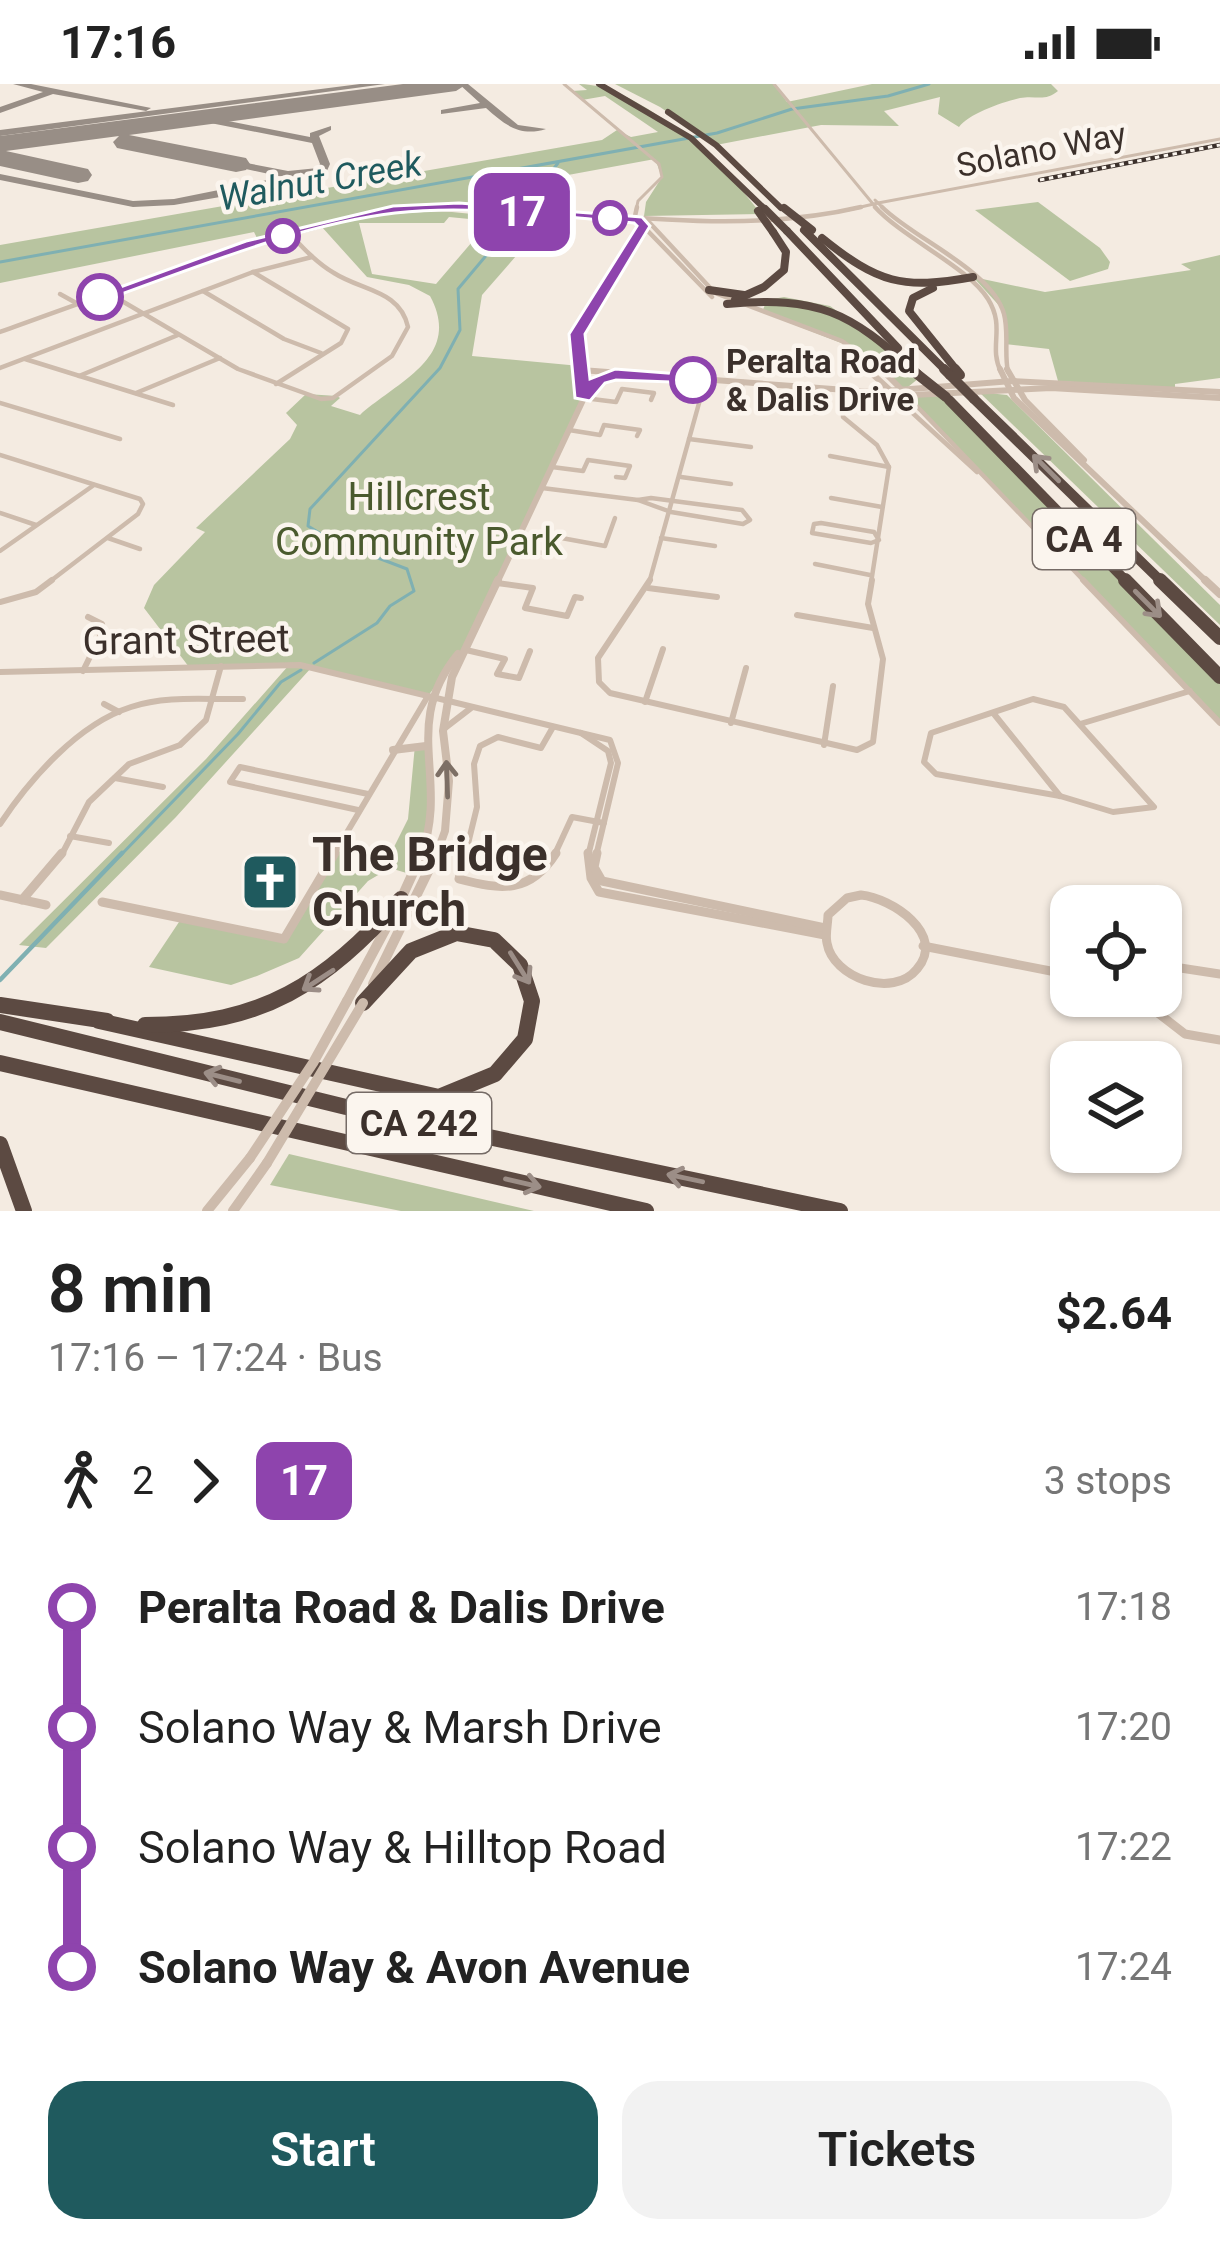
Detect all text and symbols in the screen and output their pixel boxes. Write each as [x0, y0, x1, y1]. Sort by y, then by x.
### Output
text: 17:16 [60, 16, 176, 69]
street label: Solano Way [953, 114, 1129, 185]
water label: Walnut Creek [215, 142, 426, 220]
line badge: 17 [468, 173, 576, 251]
text: 17 [498, 187, 546, 236]
unlabelled marker [594, 202, 626, 234]
unlabelled marker [267, 220, 299, 252]
unlabelled marker [78, 275, 122, 319]
place label: Peralta Road & Dalis Drive [726, 342, 916, 419]
marker: Peralta Road & Dalis Drive [671, 358, 715, 402]
one-way arrow [1032, 454, 1061, 483]
park label: Hillcrest Community Park [275, 474, 563, 565]
road number: CA 4 [1033, 509, 1135, 569]
one-way arrow [1133, 589, 1161, 618]
street label: Grant Street [82, 615, 290, 665]
one-way arrow [435, 760, 458, 799]
place label: The Bridge Church [312, 826, 548, 938]
church icon: The Bridge Church [239, 851, 301, 913]
map controls [1050, 885, 1182, 1173]
button: locate [1050, 885, 1182, 1017]
one-way arrow [508, 950, 532, 984]
one-way arrow [301, 968, 335, 993]
button: layers [1050, 1041, 1182, 1173]
one-way arrow [204, 1065, 242, 1087]
road number: CA 242 [347, 1093, 491, 1153]
one-way arrow [666, 1166, 704, 1189]
one-way arrow [504, 1173, 542, 1195]
text: 8 min [48, 1251, 213, 1328]
text: $2.64 [1056, 1287, 1172, 1340]
text: 17:16 – 17:24 · Bus [48, 1335, 383, 1381]
icon: walk [48, 1448, 114, 1514]
icon: forward [172, 1448, 238, 1514]
text: 17 [280, 1456, 328, 1505]
text: 2 [132, 1458, 154, 1504]
text: 3 stops [1044, 1458, 1172, 1504]
text: Peralta Road & Dalis Drive [138, 1581, 665, 1634]
text: 17:18 [1075, 1584, 1172, 1630]
text: Solano Way & Marsh Drive [138, 1701, 662, 1754]
text: 17:20 [1075, 1704, 1172, 1750]
text: Solano Way & Hilltop Road [138, 1821, 667, 1874]
text: 17:22 [1075, 1824, 1172, 1870]
text: Solano Way & Avon Avenue [138, 1941, 690, 1994]
text: 17:24 [1075, 1944, 1172, 1990]
button: Start [48, 2081, 598, 2219]
button: Tickets [622, 2081, 1172, 2219]

